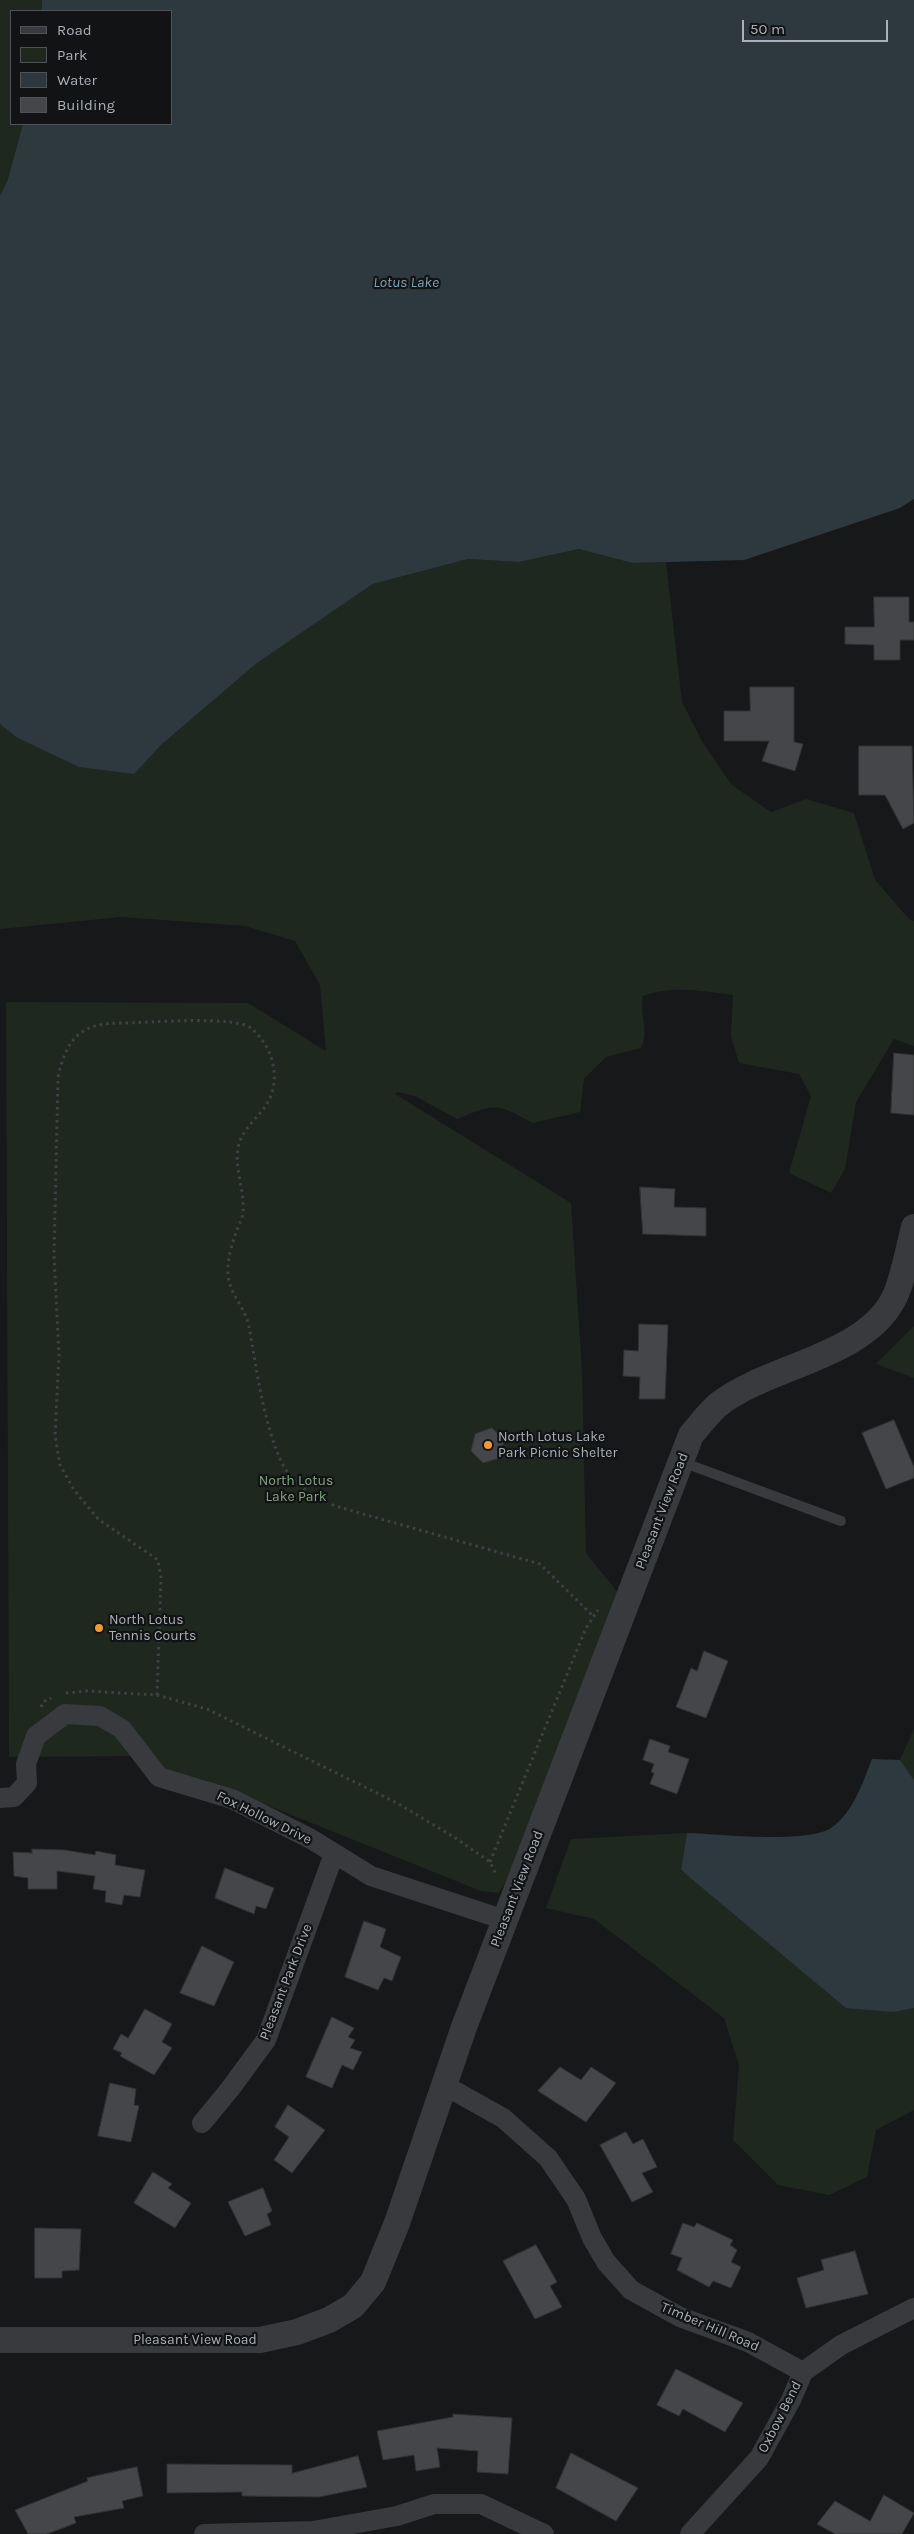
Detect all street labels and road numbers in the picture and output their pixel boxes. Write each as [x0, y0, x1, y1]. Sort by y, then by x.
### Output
street label: Pleasant View Road [632, 1450, 692, 1572]
street label: Fox Hollow Drive [214, 1788, 314, 1848]
street label: Pleasant View Road [487, 1828, 547, 1950]
street label: Pleasant Park Drive [256, 1922, 316, 2042]
street label: Timber Hill Road [658, 2299, 762, 2355]
street label: Pleasant View Road [133, 2332, 257, 2348]
street label: Oxbow Bend [755, 2378, 805, 2456]

